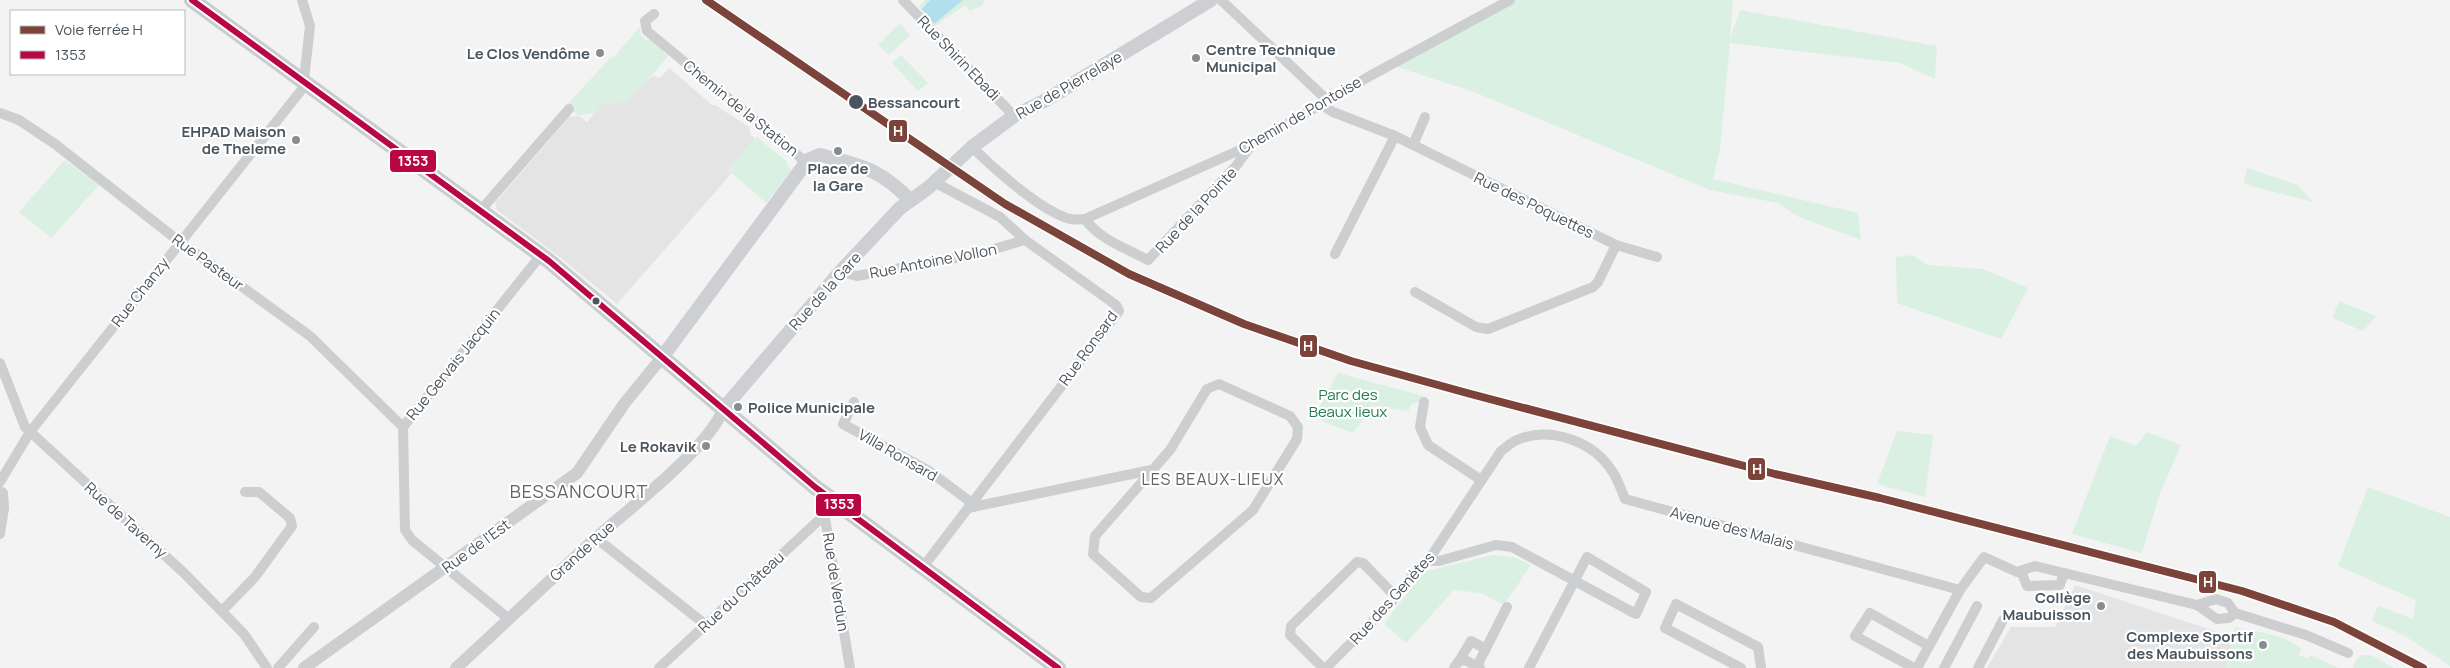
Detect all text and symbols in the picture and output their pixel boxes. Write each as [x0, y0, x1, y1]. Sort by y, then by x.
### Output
legend [10, 10, 185, 75]
street label: Rue Shirin Ebadi [913, 11, 1005, 105]
text: Voie ferrée H [55, 19, 143, 40]
place label: Centre Technique Municipal [1206, 39, 1336, 77]
place label: Le Clos Vendôme [467, 43, 590, 64]
text: 1353 [55, 44, 86, 65]
street label: Rue de Pierrelaye [1012, 46, 1126, 124]
marker: Le Clos Vendôme [594, 47, 606, 59]
marker: Centre Technique Municipal [1190, 52, 1202, 64]
street label: Chemin de la Station [679, 55, 803, 161]
street label: Chemin de Pontoise [1235, 71, 1365, 159]
place label: Bessancourt [868, 92, 960, 113]
marker: Bessancourt [847, 93, 865, 111]
line badge: H [888, 119, 908, 143]
place label: EHPAD Maison de Theleme [182, 121, 286, 159]
text: H [893, 121, 903, 140]
marker: EHPAD Maison de Theleme [290, 134, 302, 146]
marker: Place de la Gare [832, 145, 844, 157]
line badge: 1353 [389, 149, 437, 173]
text: 1353 [398, 151, 428, 170]
place label: Place de la Gare [807, 158, 869, 196]
street label: Rue de la Pointe [1151, 162, 1241, 258]
street label: Rue des Poquettes [1471, 167, 1598, 243]
street label: Rue Pasteur [168, 229, 249, 295]
street label: Rue Antoine Vollon [868, 238, 998, 284]
street label: Rue de la Gare [784, 247, 866, 335]
street label: Rue Chanzy [106, 253, 174, 331]
unlabelled marker [591, 296, 601, 306]
street label: Rue Gervais Jacquin [401, 303, 505, 424]
street label: Rue Ronsard [1054, 306, 1122, 390]
line badge: H [1299, 334, 1318, 358]
text: H [1303, 336, 1313, 355]
park label: Parc des Beaux lieux [1309, 384, 1387, 422]
place label: Police Municipale [748, 397, 875, 418]
marker: Police Municipale [732, 401, 744, 413]
street label: Villa Ronsard [855, 424, 941, 486]
place label: Le Rokavik [620, 436, 697, 457]
marker: Le Rokavik [700, 440, 712, 452]
line badge: H [1747, 457, 1766, 481]
text: H [1752, 459, 1762, 478]
district label: LES BEAUX-LIEUX [1142, 468, 1284, 490]
street label: Rue de Taverny [80, 477, 172, 563]
district label: BESSANCOURT [510, 479, 648, 503]
line badge: 1353 [815, 493, 862, 517]
text: 1353 [824, 494, 854, 513]
street label: Avenue des Malais [1668, 501, 1796, 555]
street label: Rue de l'Est [438, 514, 514, 578]
street label: Grande Rue [545, 516, 619, 586]
street label: Rue de Verdun [818, 531, 854, 633]
street label: Rue du Château [693, 547, 789, 637]
street label: Rue des Genètes [1345, 547, 1439, 649]
line badge: H [2198, 570, 2217, 594]
text: H [2203, 572, 2213, 591]
place label: Collège Maubuisson [2002, 587, 2091, 625]
marker: Collège Maubuisson [2095, 600, 2107, 612]
place label: Complexe Sportif des Maubuissons [2126, 626, 2253, 664]
marker: Complexe Sportif des Maubuissons [2257, 639, 2269, 651]

